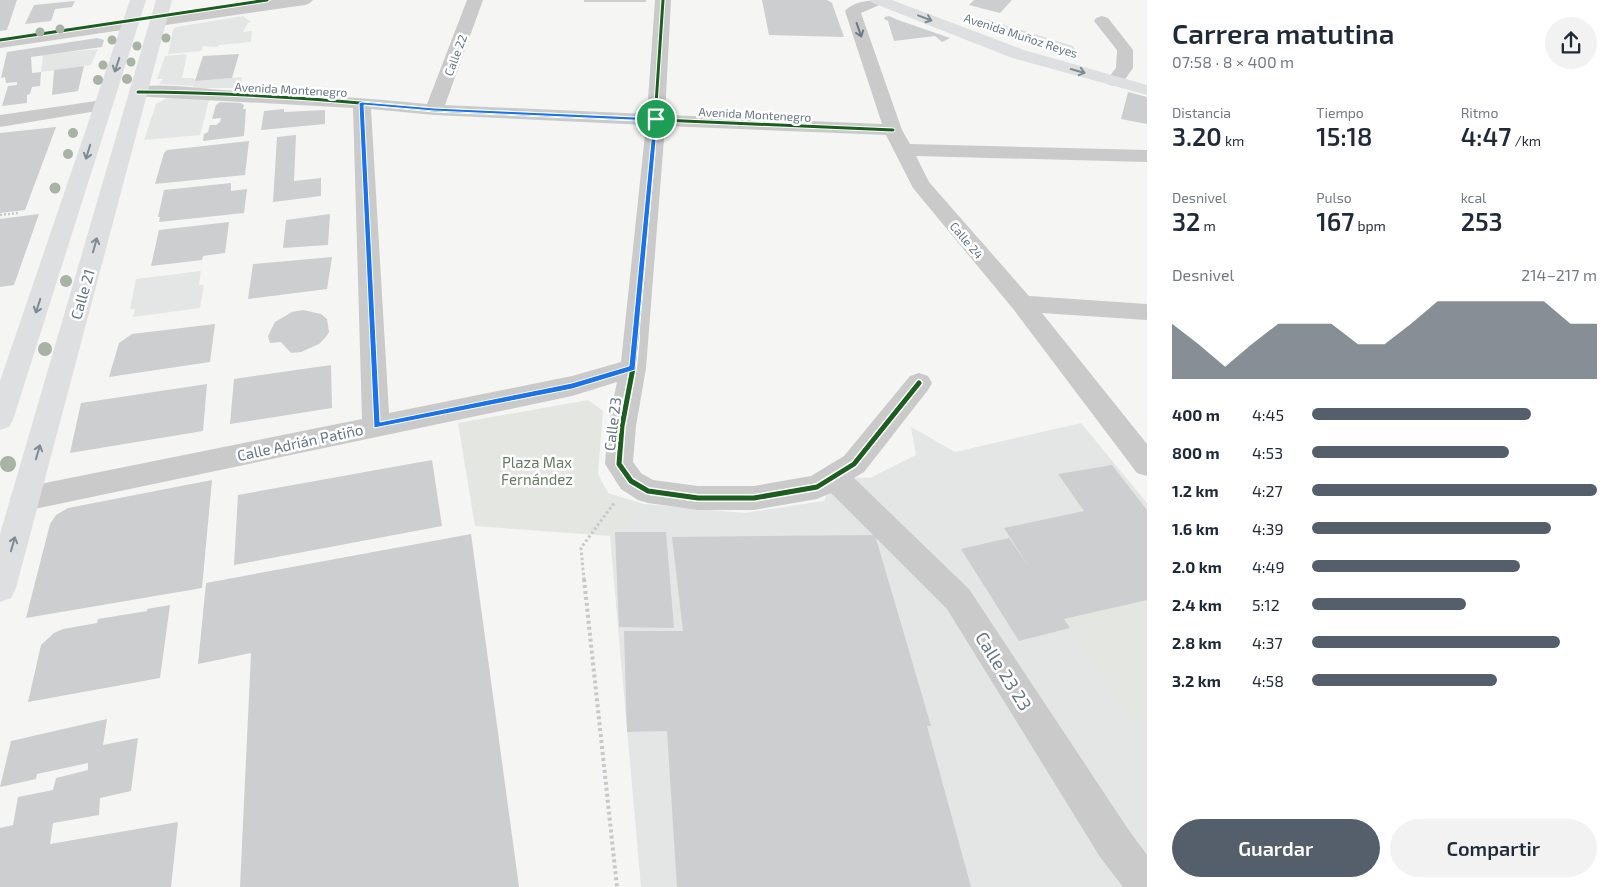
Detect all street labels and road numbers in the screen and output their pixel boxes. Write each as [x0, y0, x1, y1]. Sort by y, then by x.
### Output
street label: Avenida Muñoz Reyes [962, 10, 1080, 60]
street label: Calle 22 [441, 32, 469, 78]
street label: Avenida Montenegro [234, 79, 348, 99]
street label: Avenida Montenegro [698, 104, 812, 124]
street label: Calle 24 [948, 219, 986, 261]
street label: Calle 21 [66, 267, 98, 321]
street label: Calle 23 [600, 396, 624, 452]
street label: Calle Adrián Patiño [235, 420, 365, 464]
street label: Calle 23 23 [971, 628, 1037, 714]

